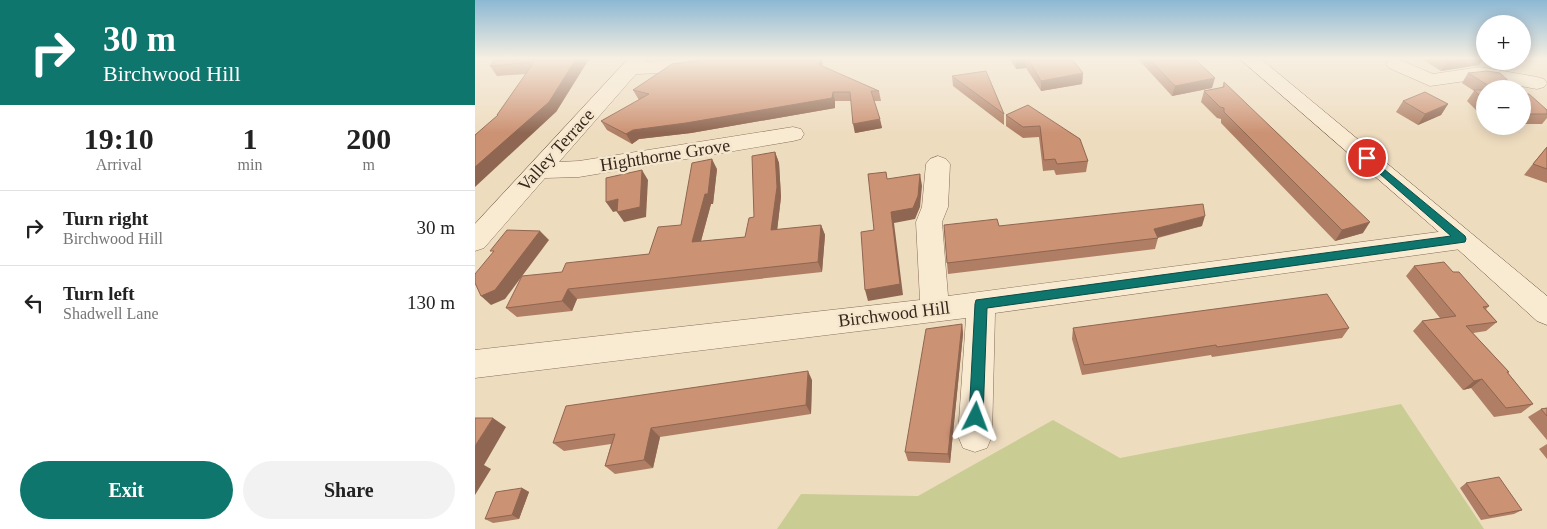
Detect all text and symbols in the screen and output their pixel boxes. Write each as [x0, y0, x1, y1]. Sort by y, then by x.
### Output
map controls [1476, 15, 1531, 135]
button: + [1476, 15, 1531, 70]
icon: right [20, 20, 85, 85]
text: 30 m [103, 20, 176, 59]
text: Birchwood Hill [103, 61, 241, 86]
button: − [1476, 80, 1531, 135]
street label: Valley Terrace [514, 105, 598, 195]
text: 19:10 [84, 122, 154, 155]
text: 1 [242, 122, 257, 155]
text: 200 [346, 122, 391, 155]
street label: Highthorne Grove [599, 135, 731, 175]
pin [1346, 137, 1388, 179]
icon: arrive [1353, 144, 1381, 172]
text: Arrival [96, 156, 142, 173]
text: min [238, 156, 262, 173]
text: m [362, 156, 375, 173]
text: Turn right [63, 208, 148, 229]
icon: right [20, 214, 48, 242]
text: 30 m [416, 217, 455, 238]
text: Birchwood Hill [63, 230, 163, 247]
text: Turn left [63, 283, 135, 304]
icon: left [20, 289, 48, 317]
text: 130 m [407, 292, 455, 313]
street label: Birchwood Hill [837, 297, 951, 331]
text: Shadwell Lane [63, 305, 159, 322]
position arrow [949, 390, 1001, 442]
button: Exit [20, 461, 233, 519]
button: Share [243, 461, 455, 519]

